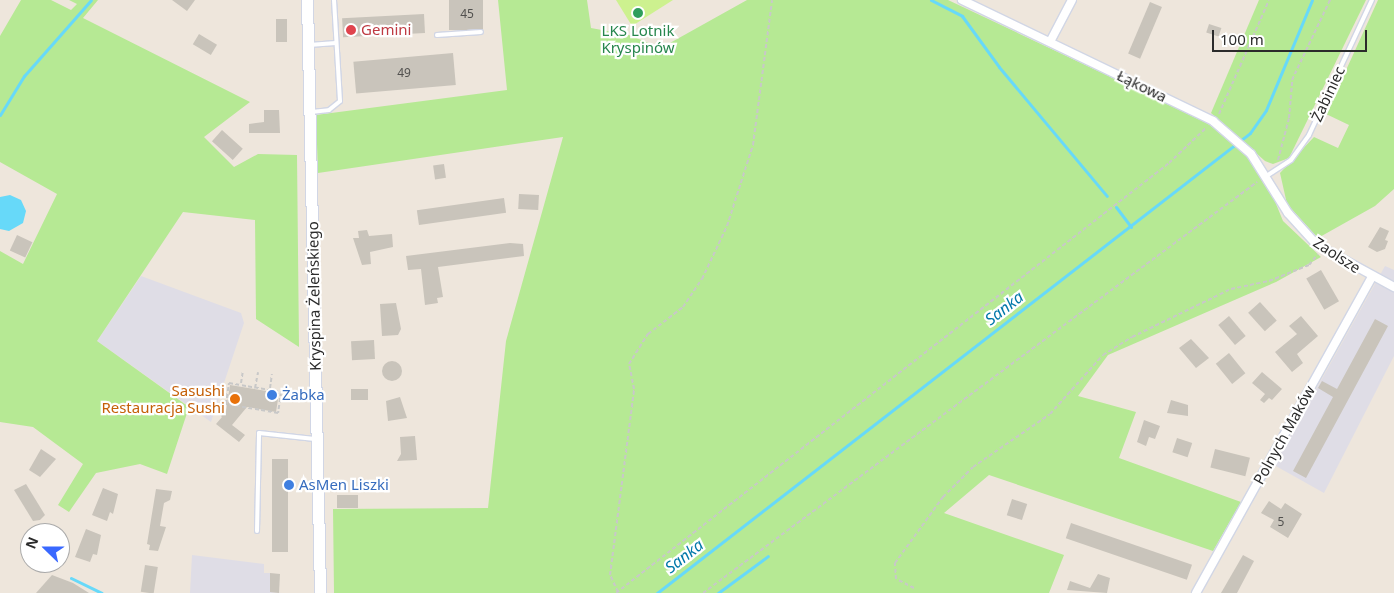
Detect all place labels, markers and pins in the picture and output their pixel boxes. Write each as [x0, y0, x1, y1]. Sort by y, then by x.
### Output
marker: LKS Lotnik Kryspinów [632, 7, 644, 19]
place label: Gemini [361, 21, 411, 39]
place label: LKS Lotnik Kryspinów [601, 21, 675, 56]
marker: Gemini [345, 24, 357, 36]
place label: Sasushi Restauracja Sushi [101, 381, 225, 416]
place label: Żabka [282, 386, 325, 404]
marker: Żabka [266, 389, 278, 401]
marker: Sasushi Restauracja Sushi [229, 393, 241, 405]
place label: AsMen Liszki [299, 476, 389, 494]
marker: AsMen Liszki [283, 479, 295, 491]

